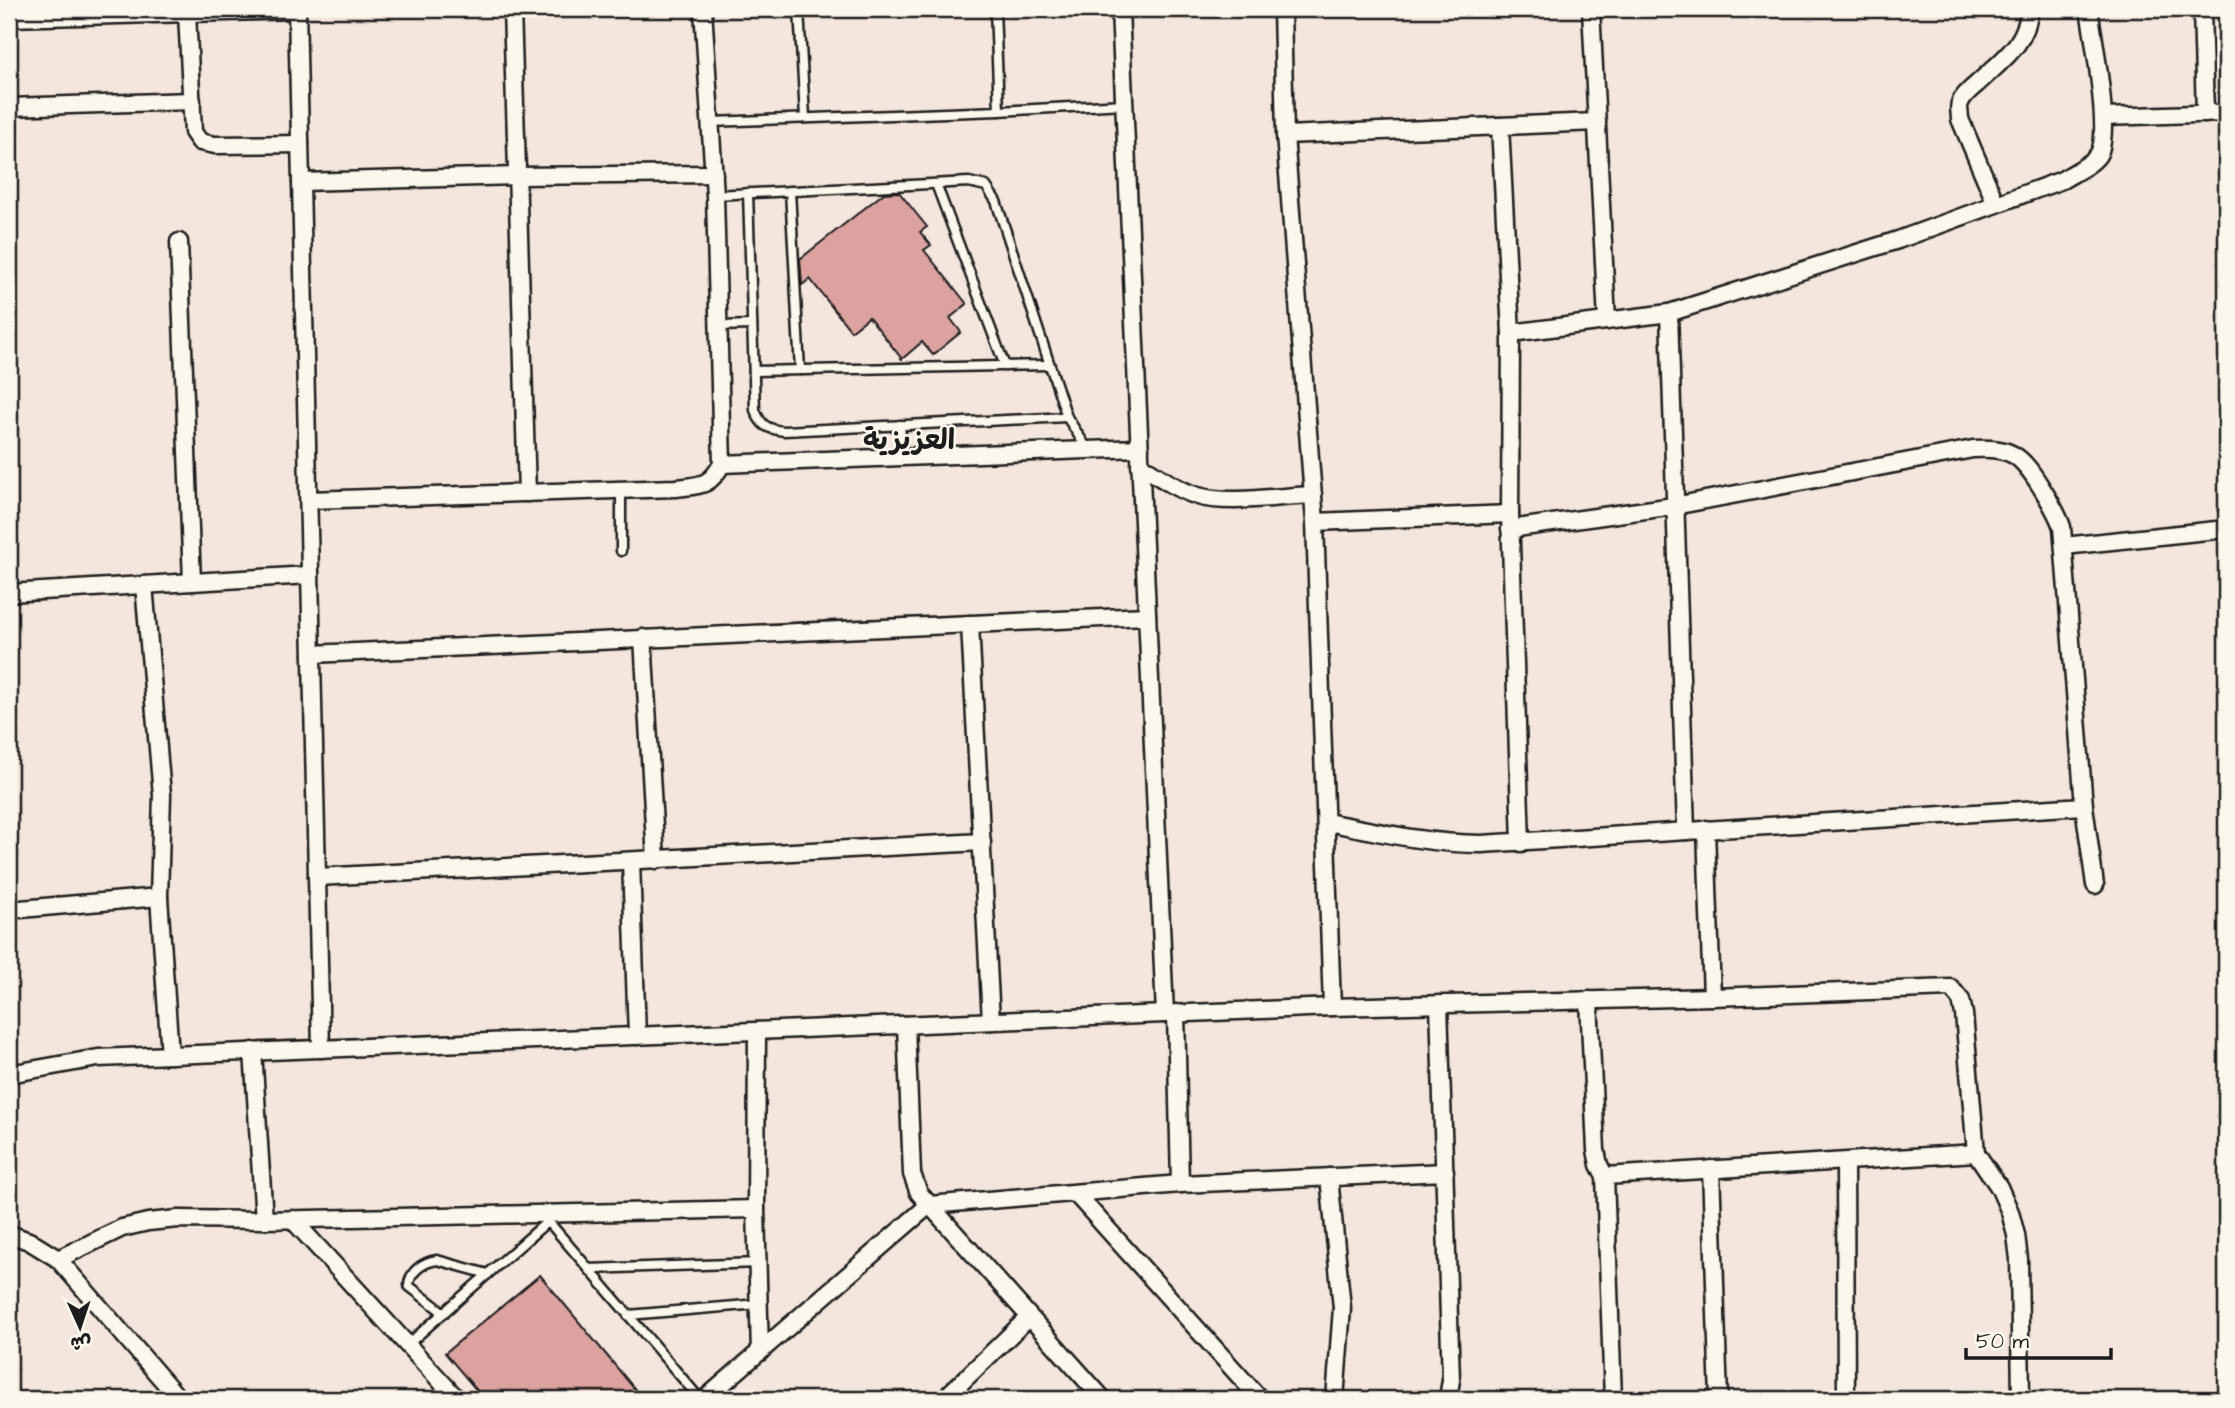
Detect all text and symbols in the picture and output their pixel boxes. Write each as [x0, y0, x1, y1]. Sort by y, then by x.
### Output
district label: العزيزية [863, 421, 955, 460]
north arrow [46, 1292, 116, 1362]
scale bar [1966, 1317, 2111, 1361]
text: 50 m [1976, 1327, 2030, 1356]
text: ش [70, 1328, 92, 1357]

